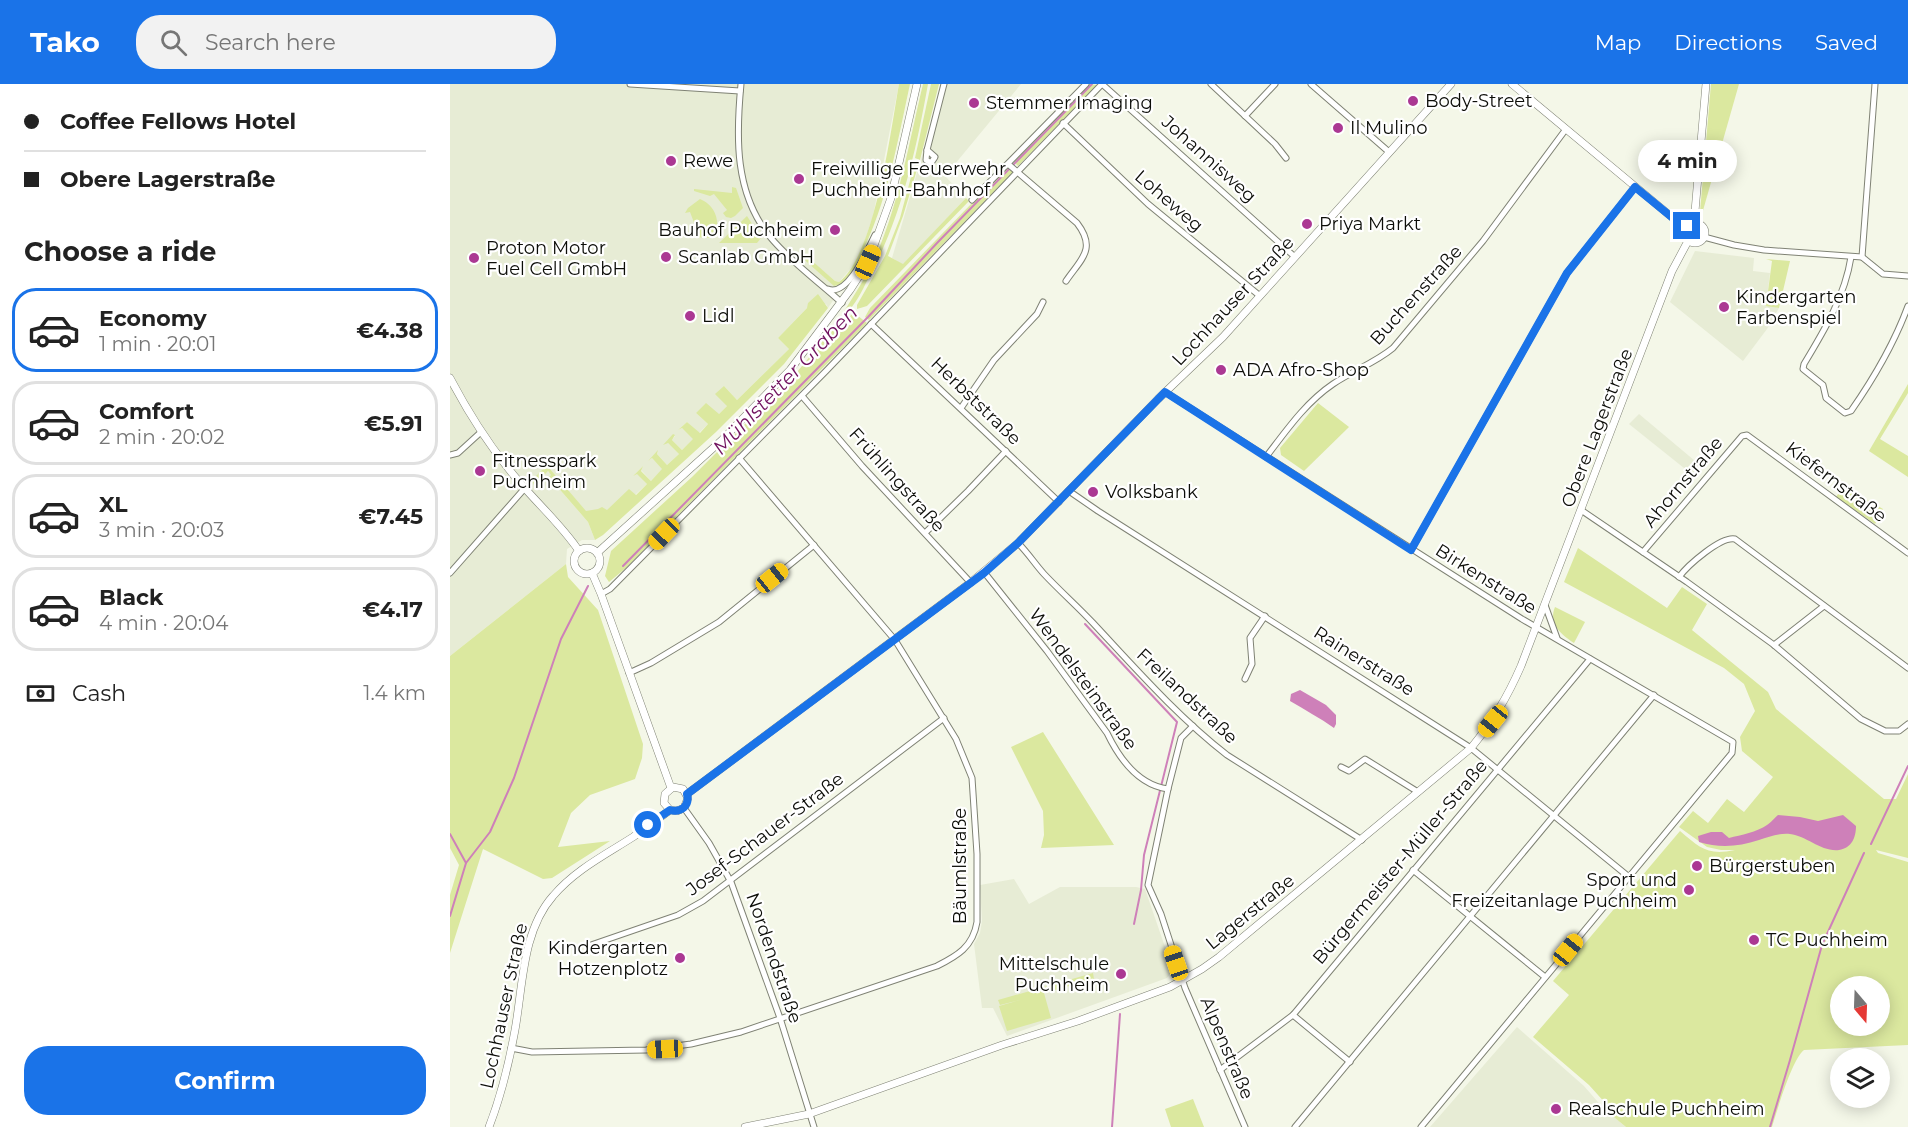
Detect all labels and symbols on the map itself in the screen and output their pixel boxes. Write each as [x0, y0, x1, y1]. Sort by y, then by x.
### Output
place label: Body-Street [1425, 90, 1533, 112]
place label: Stemmer Imaging [986, 92, 1153, 114]
marker: Body-Street [1406, 94, 1420, 108]
marker: Stemmer Imaging [967, 96, 981, 110]
street label: Johannisweg [1156, 110, 1261, 207]
place label: Il Mulino [1350, 117, 1427, 139]
marker: Il Mulino [1331, 121, 1345, 135]
callout: 4 min [1638, 139, 1736, 181]
place label: Rewe [683, 150, 733, 172]
marker: Rewe [664, 154, 678, 168]
place label: Freiwillige Feuerwehr Puchheim-Bahnhof [811, 158, 1006, 201]
street label: Loheweg [1130, 165, 1208, 237]
marker: Freiwillige Feuerwehr Puchheim-Bahnhof [792, 172, 806, 186]
route end [1673, 212, 1700, 239]
place label: Priya Markt [1319, 213, 1421, 235]
marker: Priya Markt [1300, 217, 1314, 231]
place label: Bauhof Puchheim [658, 219, 823, 241]
marker: Bauhof Puchheim [828, 223, 842, 237]
street label: Lochhauser Straße [1167, 232, 1299, 370]
place label: Proton Motor Fuel Cell GmbH [486, 237, 627, 280]
street label: Buchenstraße [1365, 240, 1467, 350]
car [852, 242, 884, 282]
place label: Scanlab GmbH [678, 246, 814, 268]
marker: Scanlab GmbH [659, 250, 673, 264]
marker: Proton Motor Fuel Cell GmbH [467, 251, 481, 265]
place label: Kindergarten Farbenspiel [1736, 286, 1856, 329]
water label: Mühlstetter Graben [708, 300, 862, 460]
marker: Kindergarten Farbenspiel [1717, 300, 1731, 314]
place label: Lidl [702, 305, 735, 327]
marker: Lidl [683, 309, 697, 323]
street label: Obere Lagerstraße [1557, 345, 1637, 511]
street label: Herbststraße [926, 352, 1026, 450]
place label: ADA Afro-Shop [1233, 359, 1369, 381]
marker: ADA Afro-Shop [1214, 363, 1228, 377]
street label: Frühlingstraße [844, 423, 950, 537]
street label: Ahornstraße [1639, 432, 1727, 532]
street label: Kiefernstraße [1781, 437, 1891, 527]
place label: Fitnesspark Puchheim [492, 450, 597, 493]
marker: Fitnesspark Puchheim [473, 464, 487, 478]
place label: Volksbank [1105, 481, 1198, 503]
marker: Volksbank [1086, 485, 1100, 499]
car [645, 515, 683, 553]
street label: Birkenstraße [1431, 539, 1541, 619]
car [752, 560, 792, 596]
street label: Wendelsteinstraße [1024, 604, 1142, 754]
street label: Rainerstraße [1310, 621, 1419, 701]
street label: Freilandstraße [1132, 644, 1242, 748]
car [1475, 701, 1511, 741]
street label: Bürgermeister-Müller-Straße [1308, 755, 1492, 969]
street label: Josef-Schauer-Straße [681, 768, 848, 901]
street label: Bäumlstraße [949, 808, 971, 924]
route start [634, 811, 661, 838]
place label: Bürgerstuben [1709, 855, 1835, 877]
marker: Bürgerstuben [1690, 859, 1704, 873]
street label: Lagerstraße [1201, 869, 1299, 954]
place label: Sport und Freizeitanlage Puchheim [1451, 869, 1677, 912]
marker: Sport und Freizeitanlage Puchheim [1682, 883, 1696, 897]
street label: Nordendstraße [741, 890, 807, 1026]
street label: Lochhauser Straße [476, 921, 532, 1091]
place label: TC Puchheim [1766, 929, 1888, 951]
car [1550, 930, 1586, 970]
marker: TC Puchheim [1747, 933, 1761, 947]
place label: Kindergarten Hotzenplotz [548, 937, 668, 980]
car [1162, 943, 1190, 983]
marker: Kindergarten Hotzenplotz [673, 951, 687, 965]
place label: Mittelschule Puchheim [999, 953, 1109, 996]
marker: Mittelschule Puchheim [1114, 967, 1128, 981]
north arrow [1830, 976, 1890, 1036]
street label: Alpenstraße [1196, 993, 1258, 1103]
car [647, 1039, 683, 1059]
place label: Realschule Puchheim [1568, 1098, 1765, 1120]
marker: Realschule Puchheim [1549, 1102, 1563, 1116]

